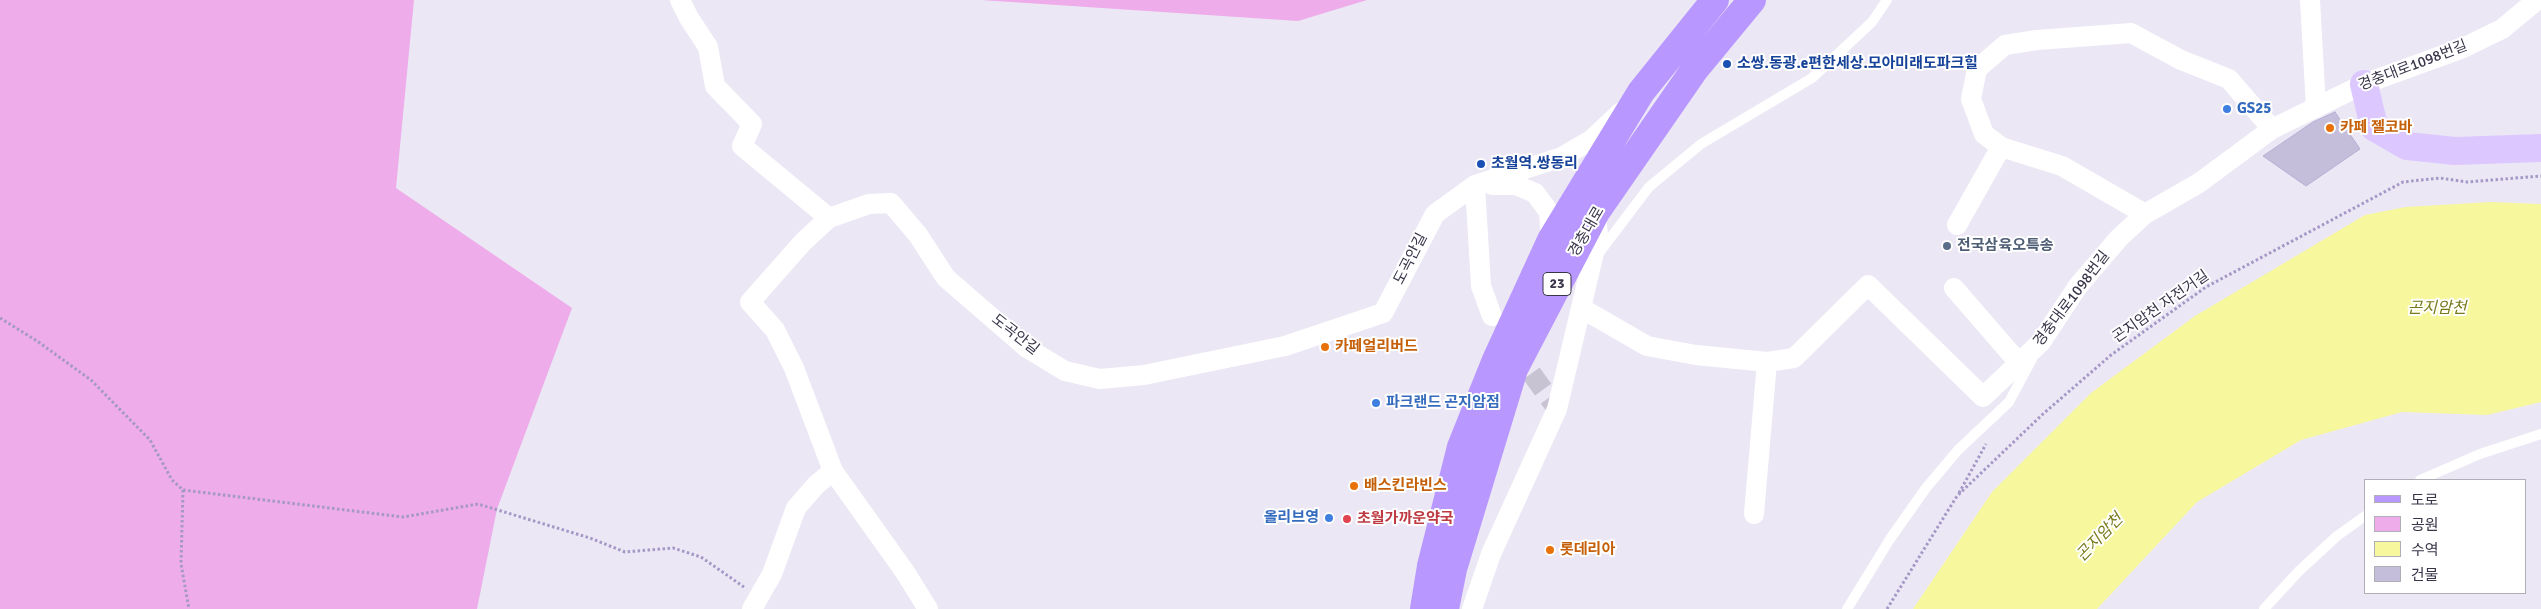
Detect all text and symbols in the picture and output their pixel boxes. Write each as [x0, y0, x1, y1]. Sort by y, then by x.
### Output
street label: 경충대로1098번길 [2356, 37, 2470, 95]
place label: 소쌍.동광.e편한세상.모아미래도파크힐 [1737, 55, 1978, 73]
marker: 소쌍.동광.e편한세상.모아미래도파크힐 [1721, 58, 1733, 70]
place label: GS25 [2237, 100, 2271, 118]
marker: GS25 [2221, 103, 2233, 115]
place label: 카페 젤코바 [2340, 119, 2412, 137]
marker: 카페 젤코바 [2324, 122, 2336, 134]
place label: 초월역.쌍동리 [1491, 155, 1578, 173]
marker: 초월역.쌍동리 [1475, 158, 1487, 170]
street label: 경충대로 [1565, 204, 1609, 260]
street label: 도곡안길 [1390, 230, 1432, 288]
place label: 전국삼육오특송 [1957, 237, 2054, 255]
marker: 전국삼육오특송 [1941, 240, 1953, 252]
street label: 경충대로1098번길 [2030, 248, 2114, 350]
street label: 곤지암천 자전거길 [2109, 267, 2213, 347]
road number: 23 [1543, 272, 1571, 296]
water label: 곤지암천 [2408, 299, 2466, 319]
street label: 도곡안길 [988, 311, 1042, 359]
place label: 카페얼리버드 [1335, 338, 1418, 356]
marker: 카페얼리버드 [1319, 341, 1331, 353]
place label: 파크랜드 곤지암점 [1386, 394, 1500, 412]
marker: 파크랜드 곤지암점 [1370, 397, 1382, 409]
place label: 배스킨라빈스 [1364, 477, 1447, 495]
legend [2364, 479, 2526, 594]
marker: 배스킨라빈스 [1348, 480, 1360, 492]
text: 도로 [2411, 491, 2439, 509]
place label: 올리브영 [1264, 509, 1319, 527]
place label: 초월가까운약국 [1357, 510, 1454, 528]
water label: 곤지암천 [2073, 510, 2127, 566]
marker: 올리브영 [1323, 512, 1335, 524]
marker: 초월가까운약국 [1341, 513, 1353, 525]
text: 공원 [2411, 516, 2439, 534]
place label: 롯데리아 [1560, 541, 1615, 559]
text: 수역 [2411, 541, 2439, 559]
marker: 롯데리아 [1544, 544, 1556, 556]
text: 건물 [2411, 566, 2439, 584]

